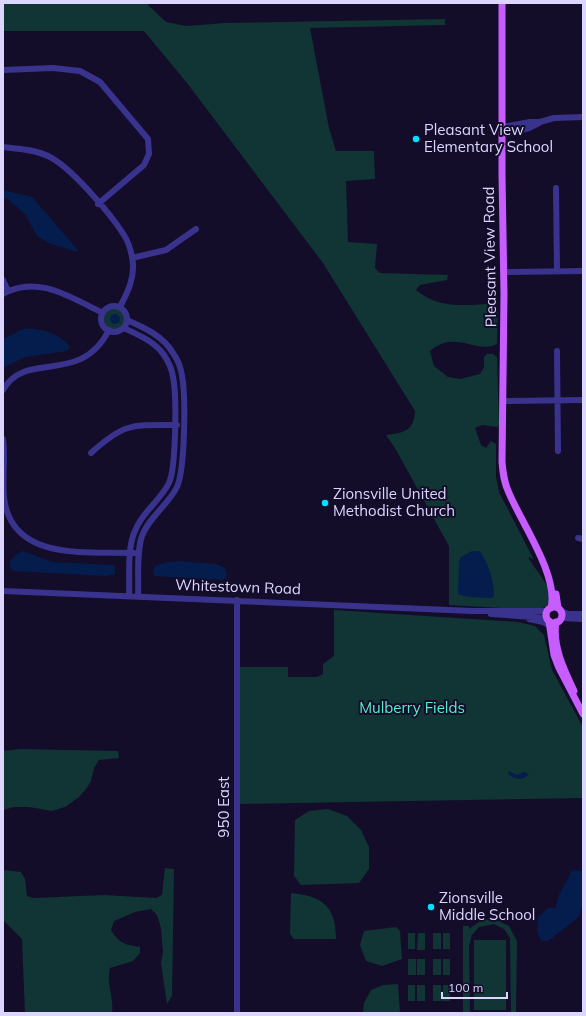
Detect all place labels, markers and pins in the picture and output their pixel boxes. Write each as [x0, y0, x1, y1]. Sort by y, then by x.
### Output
place label: Pleasant View Elementary School [424, 120, 553, 156]
marker: Pleasant View Elementary School [411, 134, 421, 144]
place label: Zionsville United Methodist Church [333, 484, 455, 520]
marker: Zionsville United Methodist Church [320, 498, 330, 508]
place label: Zionsville Middle School [439, 888, 535, 924]
marker: Zionsville Middle School [426, 902, 436, 912]

